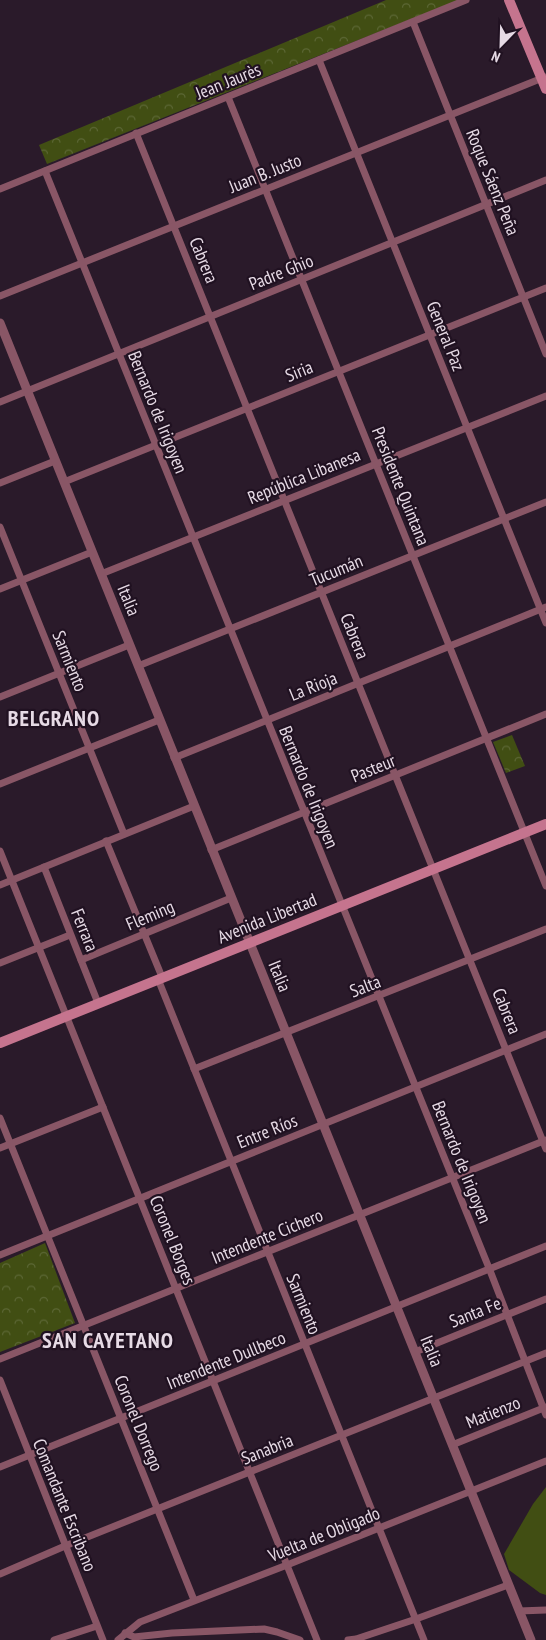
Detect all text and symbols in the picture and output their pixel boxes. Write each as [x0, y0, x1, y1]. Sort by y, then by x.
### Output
north arrow [476, 20, 526, 70]
text: N [489, 47, 503, 67]
street label: Jean Jaurès [191, 58, 264, 105]
street label: Roque Sáenz Peña [461, 125, 525, 239]
street label: Juan B. Justo [224, 148, 305, 198]
street label: Cabrera [184, 234, 224, 286]
street label: Padre Ghio [246, 249, 317, 295]
street label: General Paz [422, 298, 470, 374]
street label: Bernardo de Irigoyen [123, 348, 193, 476]
street label: Siria [282, 355, 316, 387]
street label: Presidente Quintana [367, 423, 435, 549]
street label: República Libanesa [244, 443, 364, 509]
street label: Tucumán [306, 549, 366, 591]
street label: Italia [112, 581, 146, 619]
street label: Cabrera [335, 610, 375, 662]
street label: Sarmiento [47, 627, 93, 695]
street label: La Rioja [286, 666, 340, 706]
district label: BELGRANO [8, 704, 100, 732]
street label: Bernardo de Irigoyen [274, 723, 344, 851]
street label: Pasteur [347, 749, 399, 787]
street label: Avenida Libertad [214, 888, 320, 948]
street label: Fleming [122, 895, 178, 935]
street label: Ferrara [66, 905, 104, 955]
street label: Italia [263, 957, 297, 995]
street label: Salta [346, 970, 384, 1002]
street label: Cabrera [487, 985, 527, 1037]
street label: Bernardo de Irigoyen [427, 1098, 497, 1226]
street label: Entre Ríos [233, 1109, 301, 1153]
street label: Coronel Borges [145, 1192, 201, 1288]
street label: Intendente Cichero [208, 1203, 326, 1269]
street label: Sarmiento [281, 1270, 327, 1338]
street label: Santa Fe [446, 1291, 504, 1333]
district label: SAN CAYETANO [42, 1326, 174, 1354]
street label: Intendente Dullbeco [163, 1326, 289, 1394]
street label: Italia [415, 1332, 449, 1370]
street label: Coronel Dorrego [109, 1372, 169, 1475]
street label: Matienzo [462, 1391, 524, 1433]
street label: Sanabria [238, 1428, 296, 1470]
street label: Comandante Escribano [28, 1435, 102, 1575]
street label: Vuelta de Obligado [264, 1501, 383, 1567]

